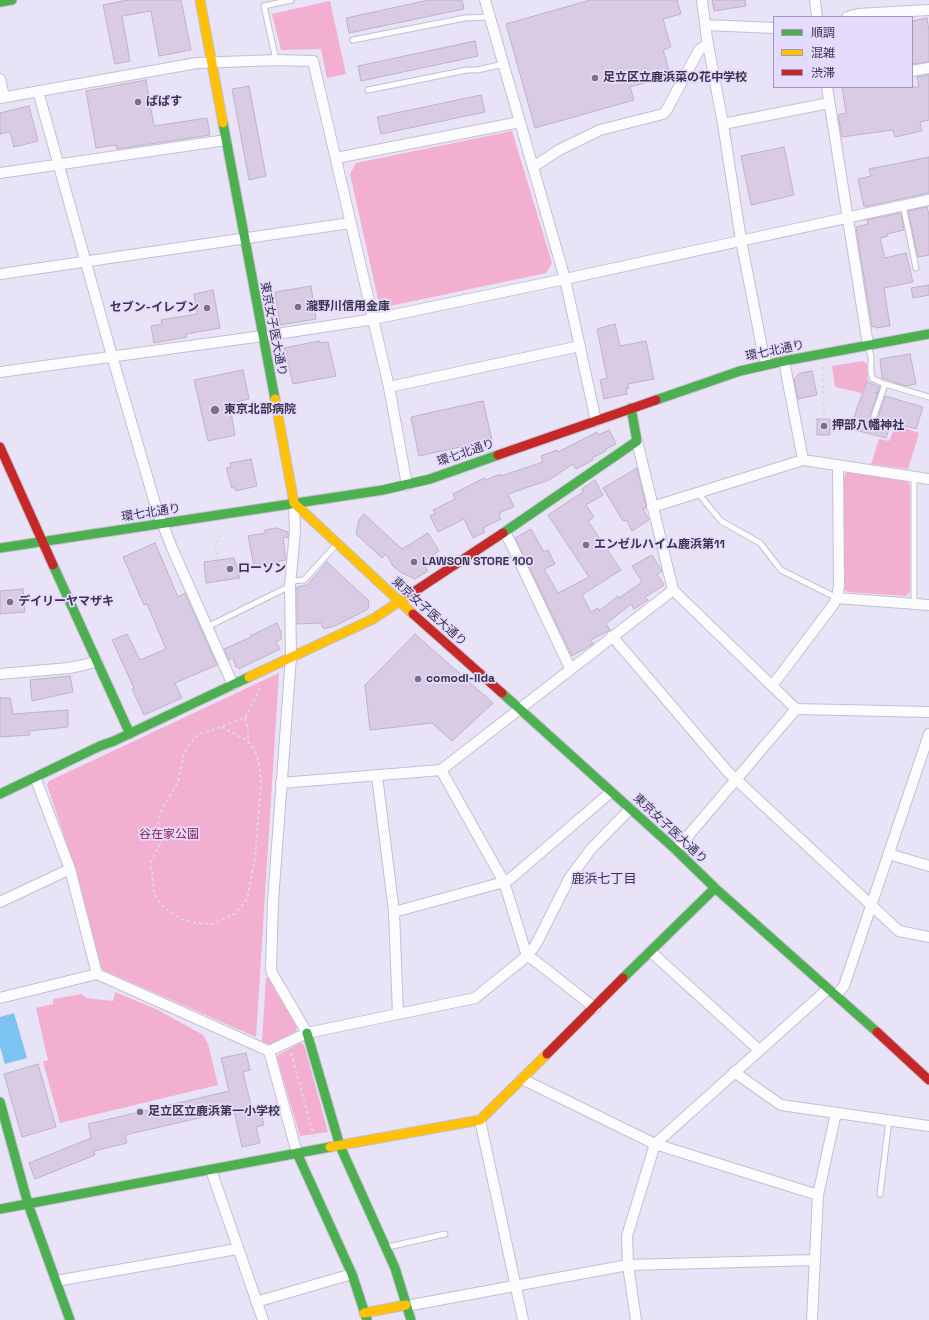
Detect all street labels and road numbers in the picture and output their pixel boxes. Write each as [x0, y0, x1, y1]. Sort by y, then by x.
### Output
street label: 東京女子医大通り [257, 281, 289, 377]
street label: 環七北通り [744, 338, 806, 364]
street label: 環七北通り [435, 436, 497, 470]
street label: 環七北通り [120, 501, 182, 525]
street label: 東京女子医大通り [389, 575, 469, 649]
street label: 東京女子医大通り [630, 791, 710, 867]

